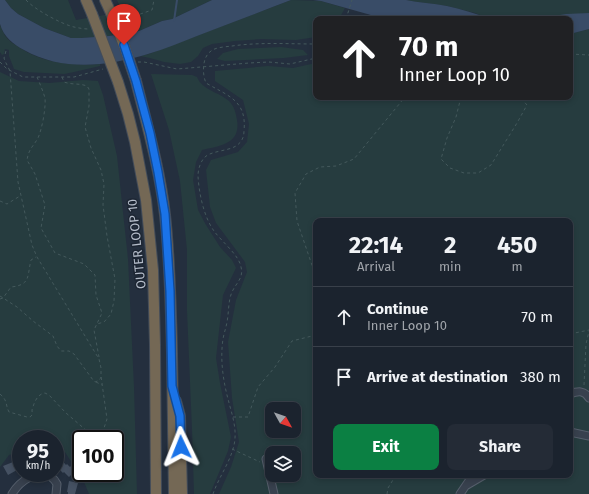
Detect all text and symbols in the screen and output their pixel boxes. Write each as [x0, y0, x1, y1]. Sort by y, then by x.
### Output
pin [107, 4, 141, 45]
icon: arrive [113, 10, 135, 32]
text: 70 m [399, 30, 458, 63]
icon: ahead [333, 32, 385, 84]
text: Inner Loop 10 [399, 64, 510, 86]
street label: OUTER LOOP 10 [124, 198, 149, 290]
text: 22:14 [349, 231, 403, 259]
text: 2 [444, 231, 456, 259]
text: 450 [497, 231, 537, 259]
text: Arrival [357, 259, 395, 274]
text: min [439, 259, 461, 274]
text: m [512, 259, 523, 274]
text: Continue [367, 300, 428, 318]
icon: ahead [333, 306, 355, 328]
text: 70 m [521, 308, 553, 326]
text: Inner Loop 10 [367, 318, 447, 333]
icon: arrive [333, 366, 355, 388]
text: Arrive at destination [367, 368, 508, 386]
text: 380 m [520, 368, 561, 386]
north arrow [265, 402, 301, 438]
map controls [265, 402, 301, 482]
button: Exit [333, 424, 439, 470]
button: Share [447, 424, 553, 470]
position arrow [160, 426, 202, 468]
speed limit sign: 100 [72, 430, 124, 482]
text: 95 [27, 439, 49, 463]
button: layers [265, 446, 301, 482]
text: km/h [26, 460, 50, 472]

